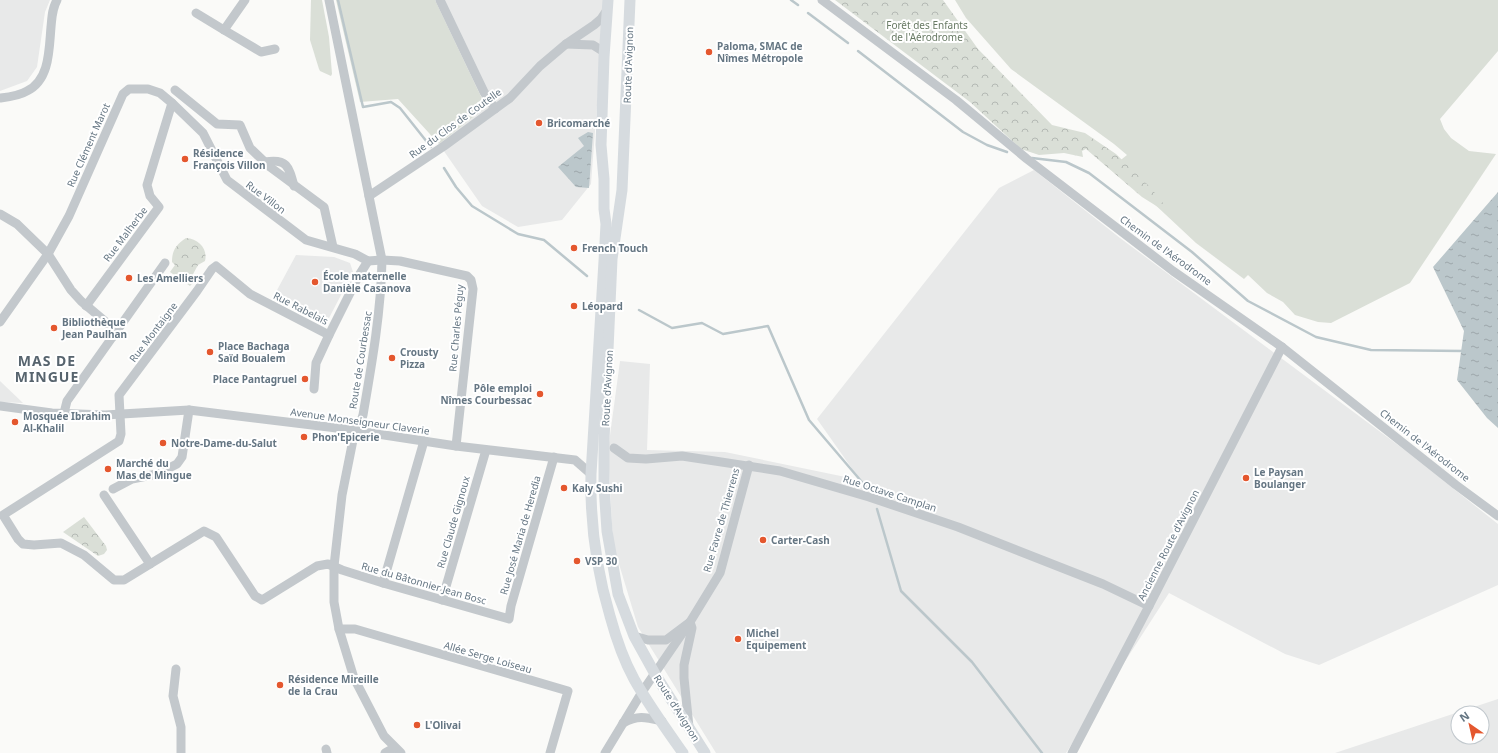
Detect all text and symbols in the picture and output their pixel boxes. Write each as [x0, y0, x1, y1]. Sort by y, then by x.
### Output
park label: Forêt des Enfants de l'Aérodrome [886, 18, 968, 44]
street label: Route d'Avignon [620, 26, 636, 104]
place label: Paloma, SMAC de Nîmes Métropole [717, 39, 803, 65]
marker: Paloma, SMAC de Nîmes Métropole [704, 47, 714, 57]
street label: Rue du Clos de Coutelle [406, 85, 504, 161]
street label: Rue Clément Marot [63, 100, 113, 189]
place label: Bricomarché [547, 116, 610, 130]
marker: Bricomarché [534, 118, 544, 128]
place label: Résidence François Villon [193, 146, 265, 172]
marker: Résidence François Villon [180, 154, 190, 164]
street label: Rue Villon [243, 177, 289, 217]
street label: Rue Malherbe [100, 203, 151, 264]
street label: Chemin de l'Aérodrome [1117, 212, 1215, 288]
place label: French Touch [582, 241, 648, 255]
marker: French Touch [569, 243, 579, 253]
place label: École maternelle Danièle Casanova [323, 269, 411, 295]
place label: Les Amelliers [137, 271, 203, 285]
marker: Les Amelliers [124, 273, 134, 283]
marker: École maternelle Danièle Casanova [310, 277, 320, 287]
street label: Rue Charles Péguy [445, 283, 467, 372]
street label: Rue Rabelais [271, 288, 331, 328]
street label: Rue Montaigne [126, 299, 180, 365]
place label: Léopard [582, 299, 623, 313]
marker: Léopard [569, 301, 579, 311]
street label: Route de Courbessac [345, 310, 375, 410]
place label: Bibliothèque Jean Paulhan [61, 315, 127, 341]
marker: Bibliothèque Jean Paulhan [49, 323, 59, 333]
place label: Place Bachaga Saïd Boualem [218, 339, 290, 365]
place label: Crousty Pizza [400, 345, 439, 371]
marker: Place Bachaga Saïd Boualem [205, 347, 215, 357]
street label: Route d'Avignon [598, 349, 616, 427]
district label: MAS DE MINGUE [15, 351, 79, 386]
marker: Crousty Pizza [387, 353, 397, 363]
place label: Place Pantagruel [213, 372, 297, 386]
marker: Place Pantagruel [300, 374, 310, 384]
place label: Pôle emploi Nîmes Courbessac [440, 381, 532, 407]
marker: Pôle emploi Nîmes Courbessac [535, 389, 545, 399]
street label: Avenue Monseigneur Claverie [289, 404, 431, 438]
street label: Chemin de l'Aérodrome [1377, 405, 1473, 485]
place label: Mosquée Ibrahim Al-Khalil [23, 409, 111, 435]
marker: Mosquée Ibrahim Al-Khalil [10, 417, 20, 427]
place label: Phon'Epicerie [312, 430, 380, 444]
marker: Phon'Epicerie [299, 432, 309, 442]
place label: Notre-Dame-du-Salut [171, 436, 277, 450]
marker: Notre-Dame-du-Salut [158, 438, 168, 448]
place label: Marché du Mas de Mingue [116, 456, 192, 482]
marker: Marché du Mas de Mingue [103, 464, 113, 474]
place label: Le Paysan Boulanger [1254, 465, 1306, 491]
street label: Rue Favre de Thierrens [699, 466, 743, 574]
street label: Rue Octave Camplan [841, 471, 939, 515]
marker: Le Paysan Boulanger [1241, 473, 1251, 483]
street label: Rue Claude Gignoux [433, 474, 473, 570]
street label: Rue José Maria de Heredia [496, 474, 544, 596]
place label: Kaly Sushi [572, 481, 622, 495]
marker: Kaly Sushi [559, 483, 569, 493]
street label: Ancienne Route d'Avignon [1134, 487, 1202, 603]
place label: Carter-Cash [771, 533, 830, 547]
marker: Carter-Cash [758, 535, 768, 545]
place label: VSP 30 [585, 554, 618, 568]
marker: VSP 30 [572, 556, 582, 566]
street label: Rue du Bâtonnier Jean Bosc [360, 558, 488, 608]
place label: Michel Equipement [746, 626, 807, 652]
marker: Michel Equipement [733, 634, 743, 644]
street label: Allée Serge Loiseau [442, 638, 534, 676]
place label: Résidence Mireille de la Crau [288, 672, 379, 698]
street label: Route d'Avignon [651, 672, 703, 744]
marker: Résidence Mireille de la Crau [275, 680, 285, 690]
north arrow [1450, 705, 1490, 745]
text: N [1456, 708, 1472, 725]
place label: L'Olivai [425, 718, 461, 732]
marker: L'Olivai [412, 720, 422, 730]

